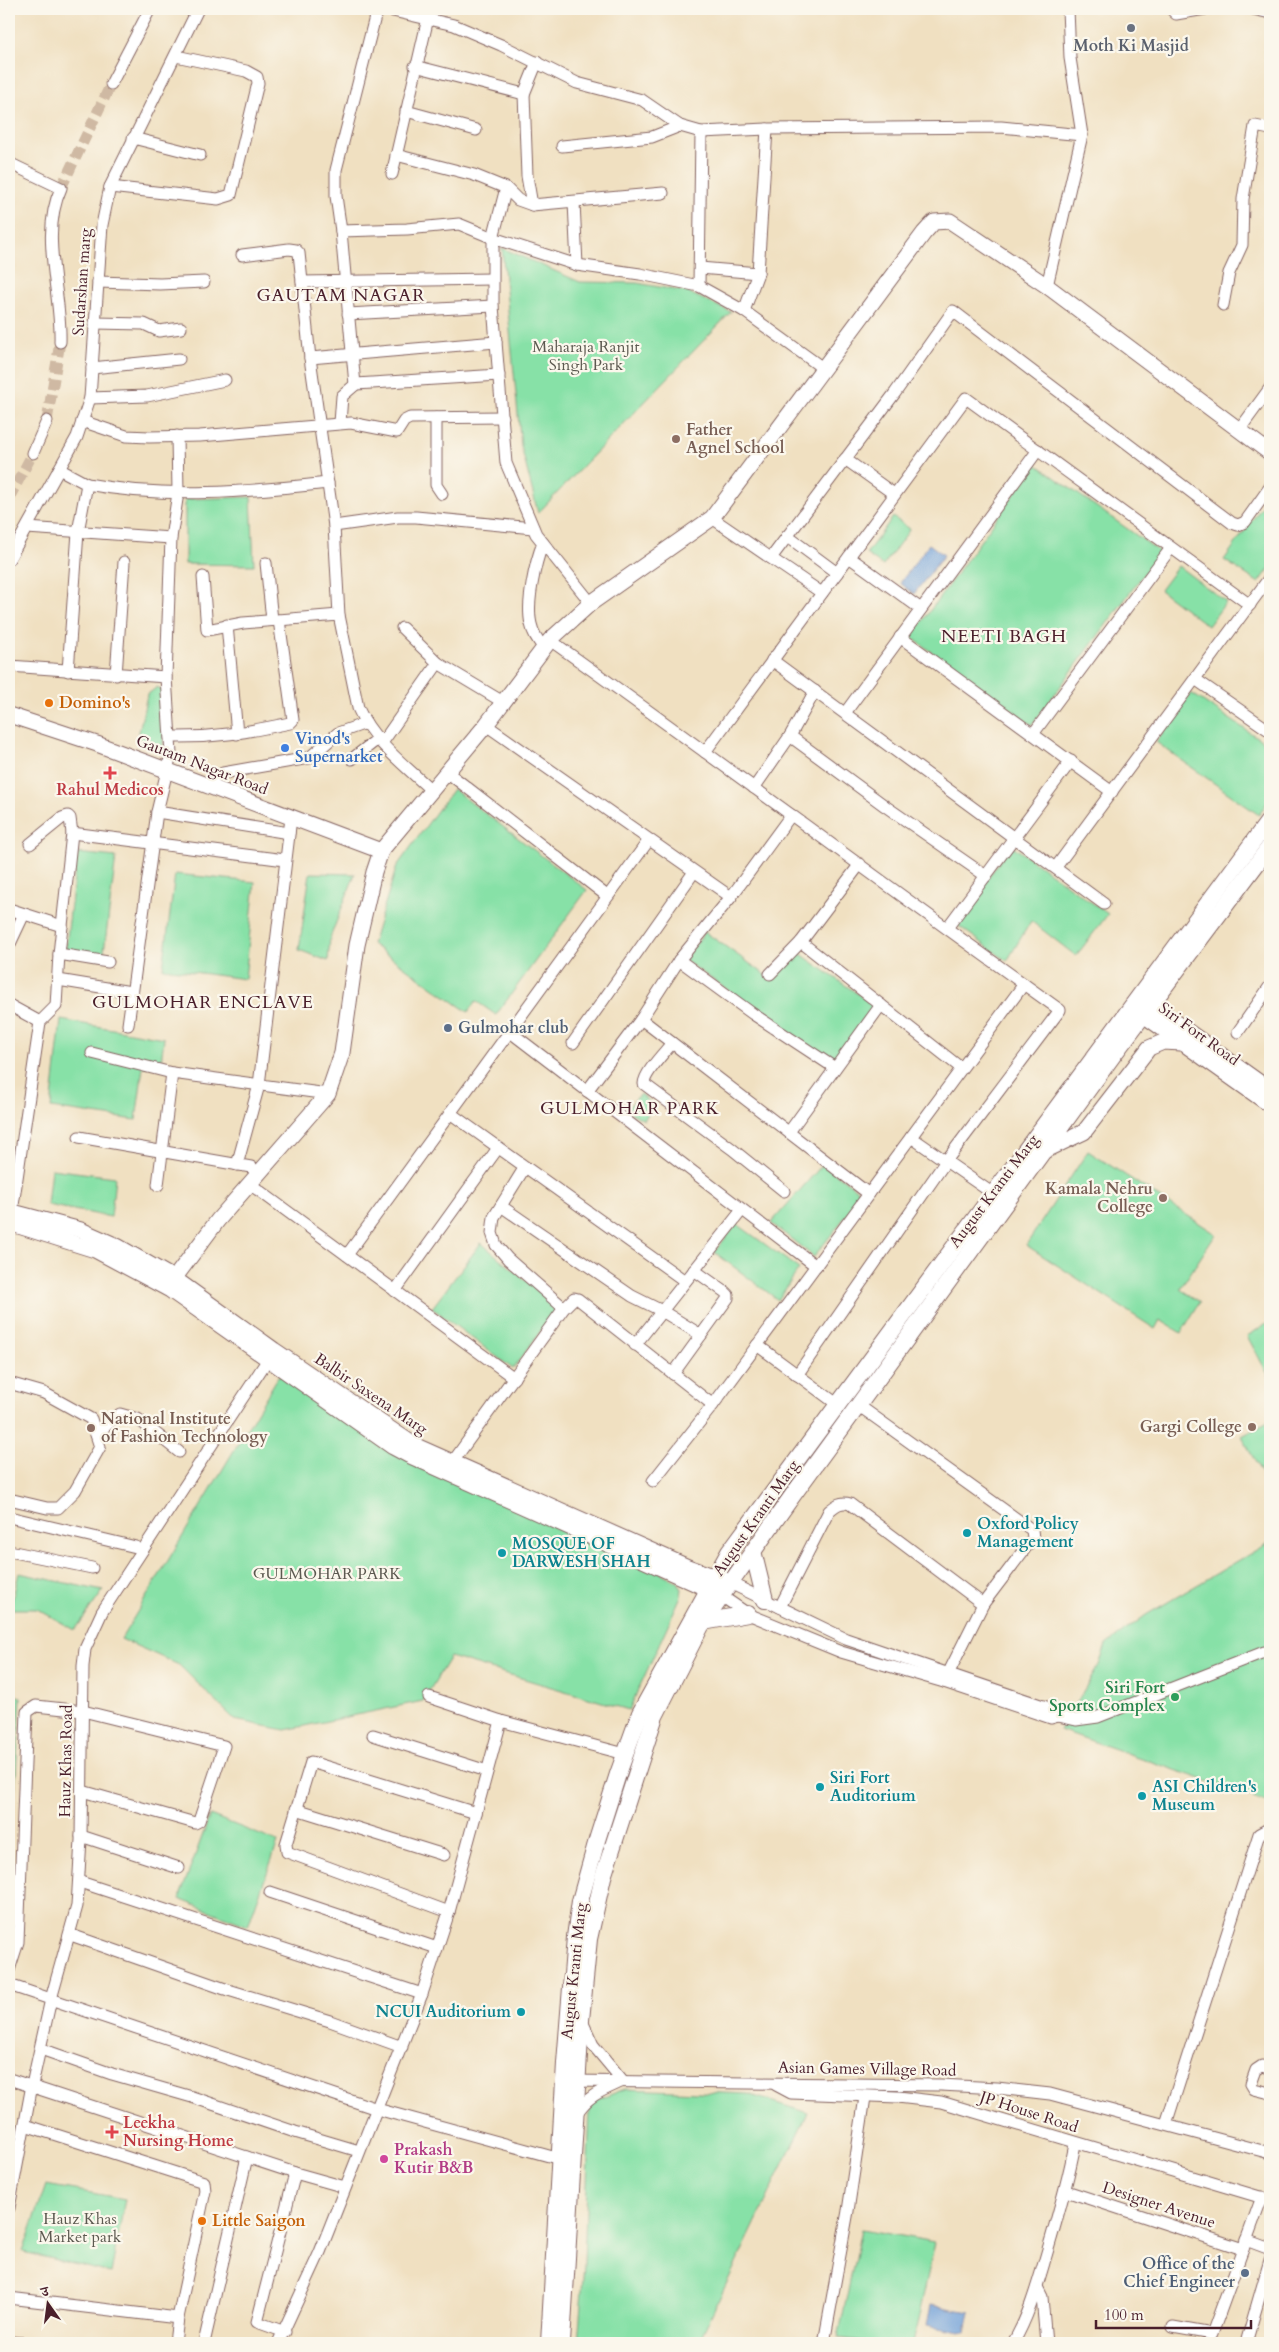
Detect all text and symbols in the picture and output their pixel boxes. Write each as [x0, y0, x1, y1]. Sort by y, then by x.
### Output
marker: Moth Ki Masjid [1125, 22, 1137, 34]
place label: Moth Ki Masjid [1073, 35, 1189, 57]
street label: Sudarshan marg [67, 227, 97, 337]
district label: GAUTAM NAGAR [256, 283, 426, 308]
park label: Maharaja Ranjit Singh Park [532, 336, 640, 376]
place label: Father Agnel School [686, 419, 785, 459]
marker: Father Agnel School [670, 433, 682, 445]
district label: NEETI BAGH [941, 624, 1067, 649]
place label: Domino's [59, 692, 131, 714]
marker: Domino's [43, 697, 55, 709]
place label: Vinod's Supernarket [295, 728, 383, 768]
street label: Gautam Nagar Road [133, 730, 272, 801]
marker: Vinod's Supernarket [279, 742, 291, 754]
marker: Rahul Medicos [104, 767, 116, 779]
place label: Rahul Medicos [56, 779, 164, 801]
district label: GULMOHAR ENCLAVE [92, 990, 314, 1015]
street label: Siri Fort Road [1154, 997, 1244, 1071]
place label: Gulmohar club [458, 1017, 569, 1039]
marker: Gulmohar club [442, 1022, 454, 1034]
district label: GULMOHAR PARK [540, 1096, 720, 1121]
street label: August Kranti Marg [944, 1130, 1044, 1252]
place label: Kamala Nehru College [1045, 1178, 1153, 1218]
marker: Kamala Nehru College [1157, 1192, 1169, 1204]
street label: Balbir Saxena Marg [310, 1348, 432, 1440]
place label: National Institute of Fashion Technology [101, 1408, 268, 1448]
place label: Gargi College [1140, 1416, 1242, 1438]
marker: Gargi College [1246, 1421, 1258, 1433]
marker: National Institute of Fashion Technology [85, 1422, 97, 1434]
street label: August Kranti Marg [708, 1456, 804, 1580]
place label: Oxford Policy Management [977, 1513, 1079, 1553]
marker: Oxford Policy Management [961, 1527, 973, 1539]
place label: MOSQUE OF DARWESH SHAH [512, 1533, 650, 1573]
marker: MOSQUE OF DARWESH SHAH [496, 1547, 508, 1559]
park label: GULMOHAR PARK [253, 1563, 401, 1585]
place label: Siri Fort Sports Complex [1049, 1677, 1165, 1717]
marker: Siri Fort Sports Complex [1169, 1691, 1181, 1703]
street label: Hauz Khas Road [54, 1704, 78, 1818]
place label: Siri Fort Auditorium [830, 1767, 916, 1807]
place label: ASI Children's Museum [1152, 1776, 1257, 1816]
marker: Siri Fort Auditorium [814, 1781, 826, 1793]
marker: ASI Children's Museum [1136, 1790, 1148, 1802]
street label: August Kranti Marg [556, 1902, 592, 2040]
place label: NCUI Auditorium [376, 2001, 511, 2023]
marker: NCUI Auditorium [515, 2006, 527, 2018]
street label: Asian Games Village Road [778, 2056, 957, 2082]
street label: JP House Road [975, 2085, 1081, 2138]
place label: Leekha Nursing Home [123, 2112, 234, 2152]
marker: Leekha Nursing Home [105, 2125, 119, 2139]
place label: Prakash Kutir B&B [394, 2139, 473, 2179]
marker: Prakash Kutir B&B [378, 2153, 390, 2165]
street label: Designer Avenue [1100, 2176, 1218, 2234]
park label: Hauz Khas Market park [39, 2208, 122, 2248]
place label: Little Saigon [212, 2210, 306, 2232]
marker: Little Saigon [196, 2215, 208, 2227]
place label: Office of the Chief Engineer [1123, 2253, 1236, 2293]
marker: Office of the Chief Engineer [1239, 2267, 1251, 2279]
north arrow [22, 2280, 72, 2330]
text: उ [38, 2282, 52, 2302]
scale bar [1096, 2297, 1252, 2329]
text: 100 m [1104, 2305, 1144, 2325]

